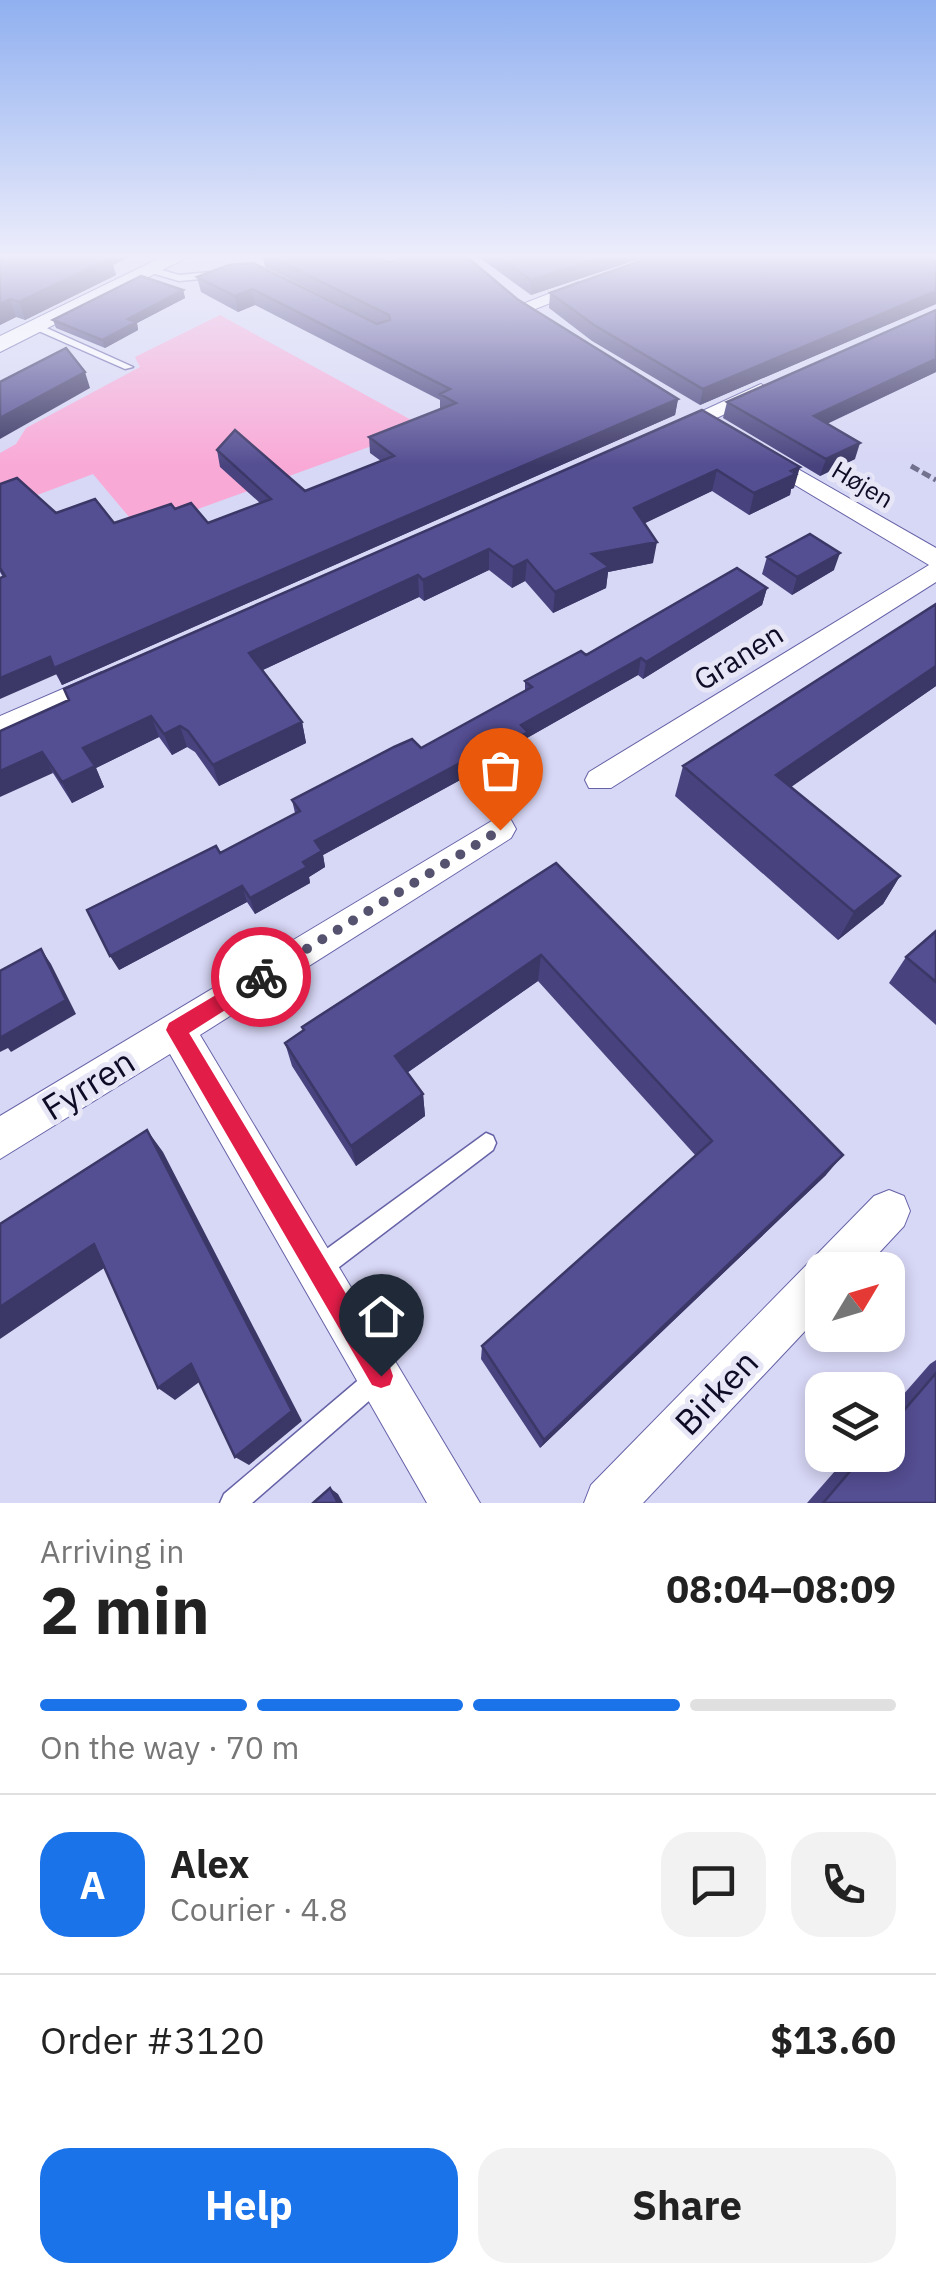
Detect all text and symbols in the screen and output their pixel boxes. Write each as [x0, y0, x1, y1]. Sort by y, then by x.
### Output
street label: Højen [826, 453, 900, 515]
street label: Granen [686, 613, 790, 699]
pin [458, 728, 543, 831]
icon: bag [473, 743, 528, 798]
courier [211, 927, 311, 1027]
icon: bike [234, 950, 289, 1005]
street label: Fyrren [33, 1038, 143, 1130]
north arrow [805, 1252, 905, 1352]
map controls [805, 1252, 905, 1472]
pin [339, 1274, 424, 1377]
icon: home [354, 1289, 409, 1344]
street label: Birken [664, 1340, 768, 1444]
button: layers [805, 1372, 905, 1472]
text: Arriving in [40, 1530, 185, 1572]
text: 08:04–08:09 [666, 1564, 896, 1613]
text: 2 min [40, 1567, 210, 1652]
text: On the way · 70 m [40, 1726, 300, 1768]
button: chat [661, 1832, 766, 1937]
button: phone [791, 1832, 896, 1937]
text: Alex [170, 1839, 250, 1888]
text: A [79, 1860, 106, 1909]
text: Courier · 4.8 [170, 1888, 348, 1930]
text: Order #3120 [40, 2015, 265, 2064]
text: $13.60 [770, 2015, 896, 2064]
button: Help [40, 2148, 458, 2263]
button: Share [478, 2148, 896, 2263]

